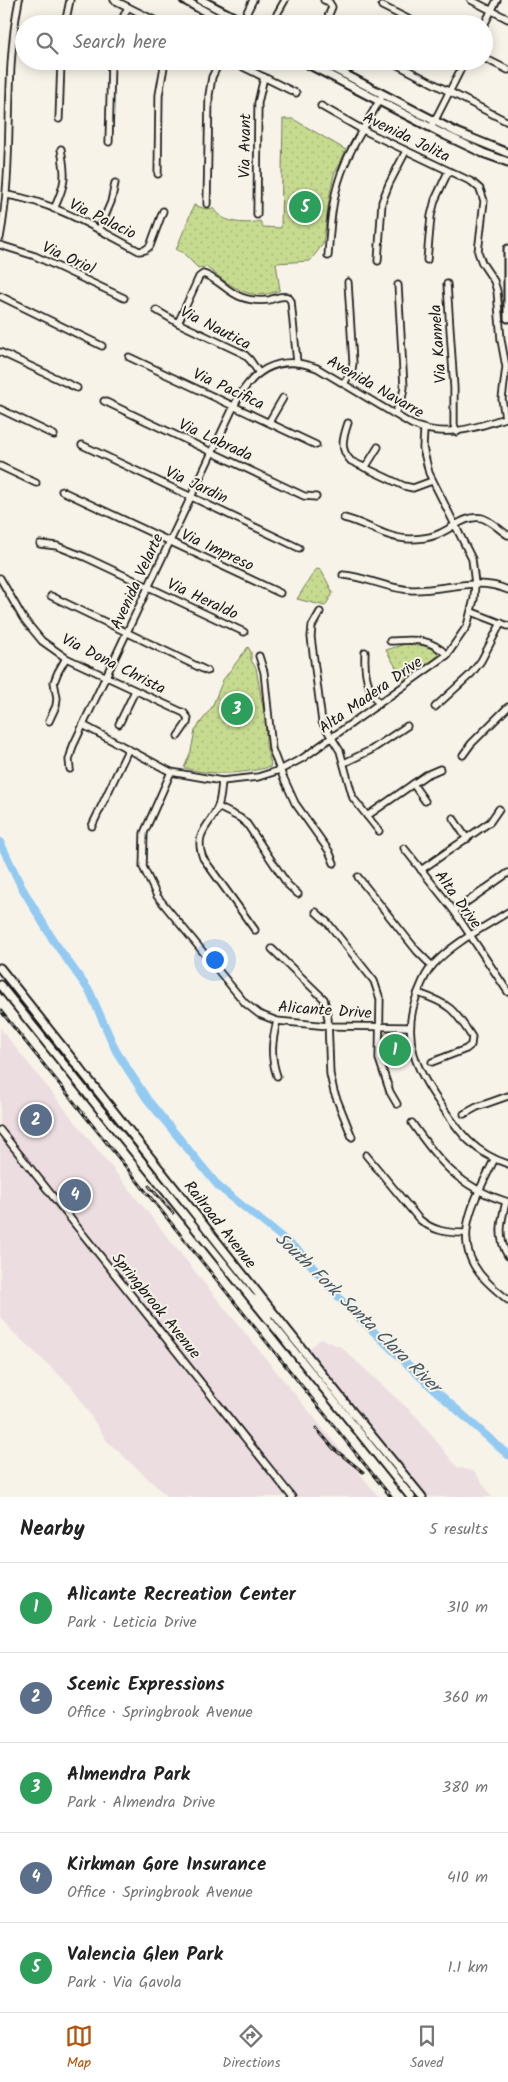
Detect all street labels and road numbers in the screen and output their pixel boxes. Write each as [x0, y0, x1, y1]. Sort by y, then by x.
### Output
street label: Avenida Jolita [359, 105, 454, 169]
street label: Via Avant [232, 113, 259, 179]
street label: Via Palacio [64, 192, 140, 246]
street label: Via Oriol [38, 235, 99, 282]
street label: Via Nautica [175, 300, 255, 357]
street label: Via Kannela [423, 304, 454, 384]
street label: Avenida Navarre [322, 349, 428, 425]
street label: Via Pacifica [188, 362, 268, 417]
street label: Via Labrada [174, 412, 257, 468]
street label: Via Jardin [161, 460, 232, 511]
street label: Via Impreso [177, 523, 258, 578]
street label: Avenida Velarte [104, 529, 171, 634]
street label: Via Heraldo [163, 572, 242, 627]
street label: Via Dona Christa [57, 627, 170, 701]
street label: Alta Madera Drive [314, 650, 428, 740]
street label: Alta Drive [428, 865, 488, 934]
street label: Alicante Drive [277, 995, 373, 1026]
street label: Railroad Avenue [177, 1175, 262, 1274]
street label: Springbrook Avenue [105, 1247, 207, 1365]

